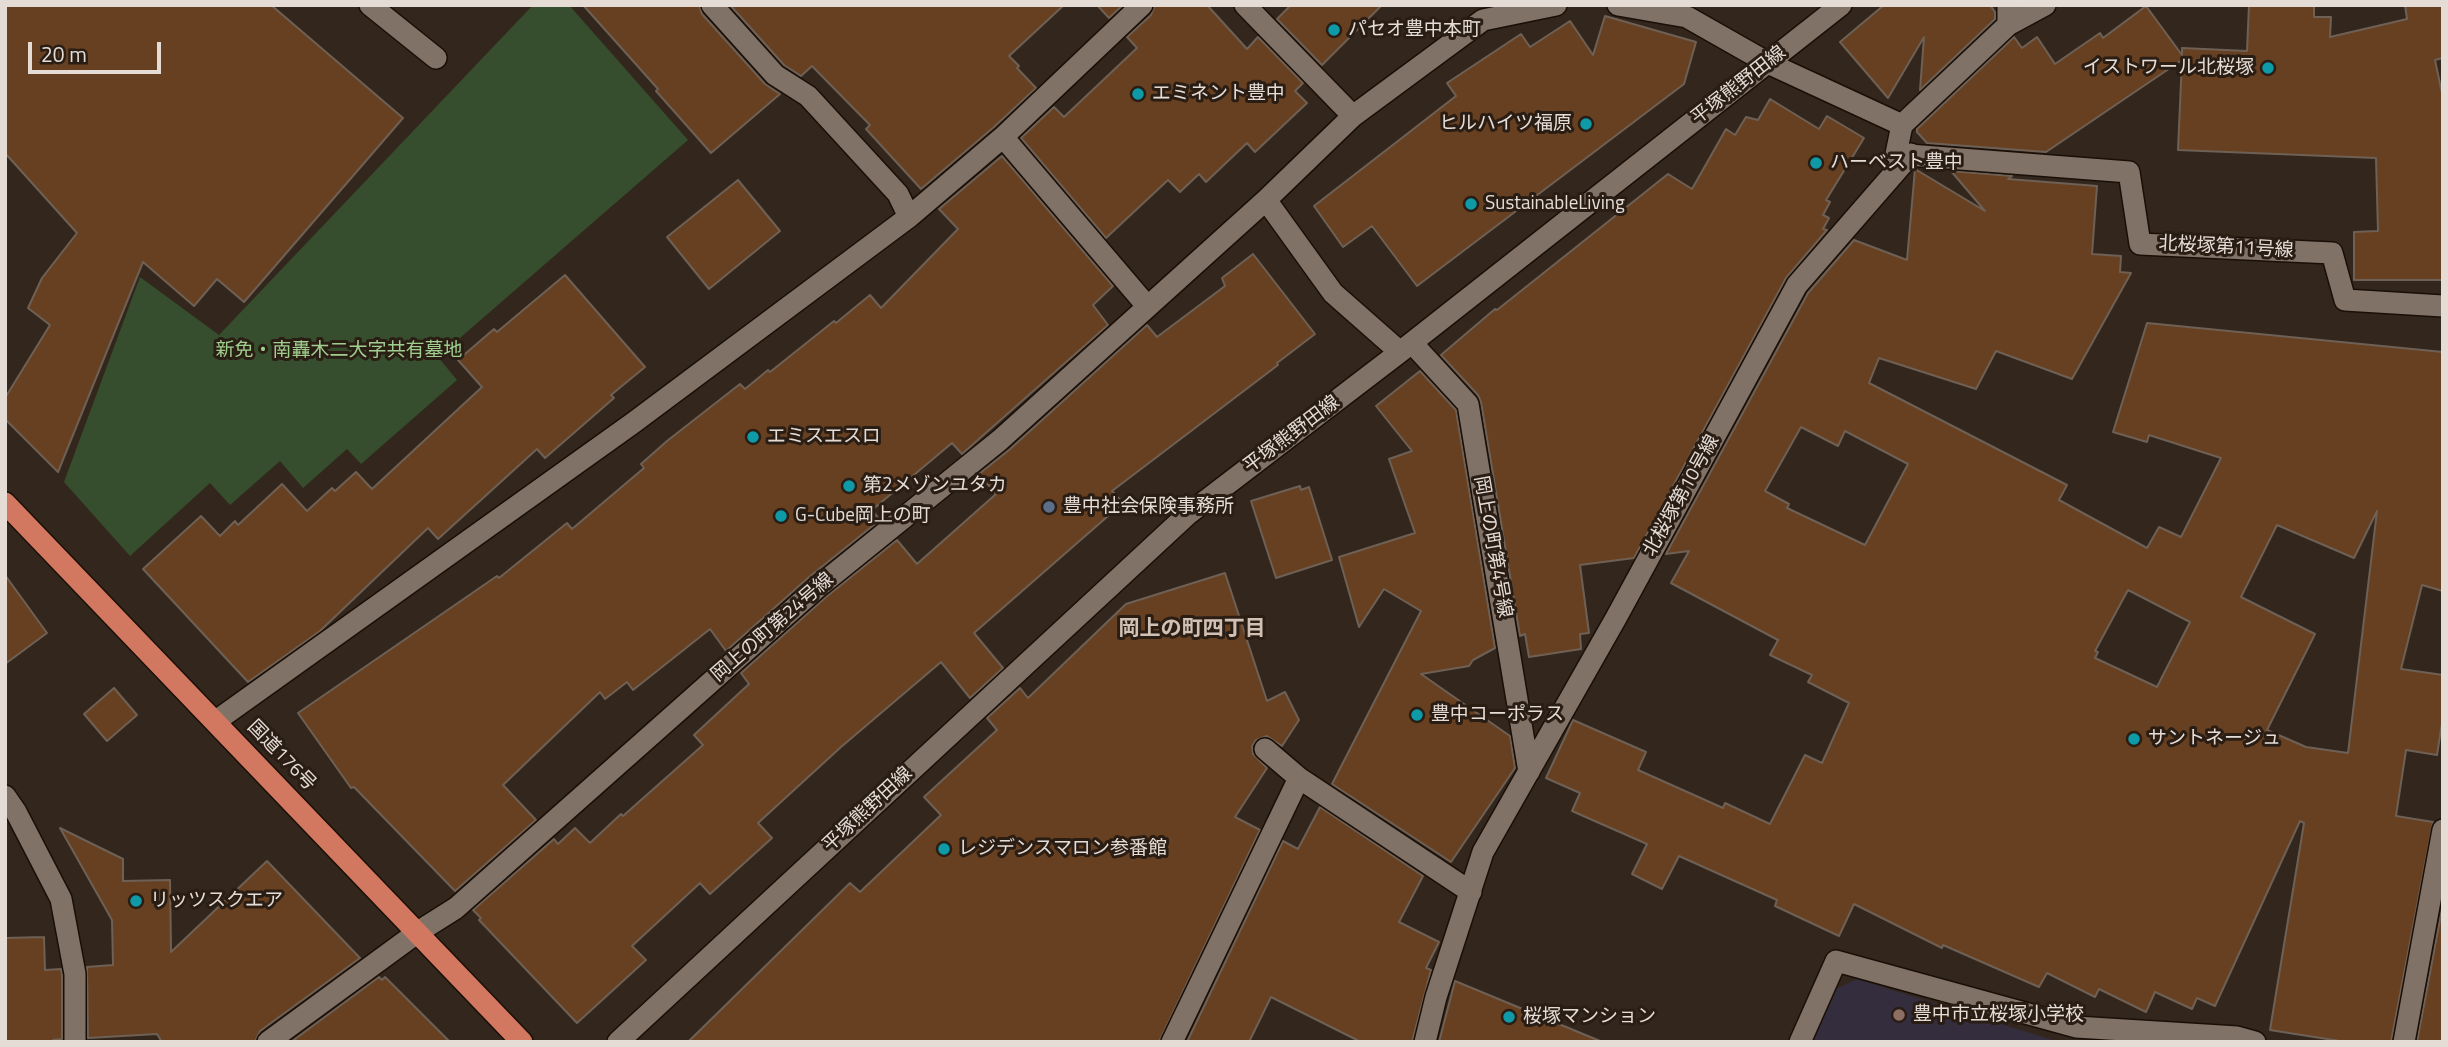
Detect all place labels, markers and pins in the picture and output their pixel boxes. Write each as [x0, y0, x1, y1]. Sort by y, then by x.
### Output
place label: パセオ豊中本町 [1348, 19, 1481, 41]
marker: パセオ豊中本町 [1326, 22, 1342, 38]
place label: イストワール北桜塚 [2083, 57, 2254, 79]
marker: イストワール北桜塚 [2260, 60, 2276, 76]
place label: エミネント豊中 [1152, 83, 1285, 105]
marker: エミネント豊中 [1130, 86, 1146, 102]
place label: ヒルハイツ福原 [1439, 113, 1572, 135]
marker: ヒルハイツ福原 [1578, 116, 1594, 132]
place label: ハーベスト豊中 [1830, 152, 1963, 174]
marker: ハーベスト豊中 [1808, 155, 1824, 171]
place label: SustainableLiving [1485, 193, 1625, 215]
marker: SustainableLiving [1463, 196, 1479, 212]
place label: エミスエスロ [767, 426, 881, 448]
marker: エミスエスロ [745, 429, 761, 445]
place label: 第2メゾンユタカ [863, 475, 1007, 497]
marker: 第2メゾンユタカ [841, 478, 857, 494]
place label: 豊中社会保険事務所 [1063, 496, 1234, 518]
marker: 豊中社会保険事務所 [1041, 499, 1057, 515]
place label: G-Cube岡上の町 [795, 505, 931, 527]
marker: G-Cube岡上の町 [773, 508, 789, 524]
place label: 豊中コーポラス [1431, 704, 1564, 726]
marker: 豊中コーポラス [1409, 707, 1425, 723]
place label: サントネージュ [2148, 728, 2281, 750]
marker: サントネージュ [2126, 731, 2142, 747]
place label: レジデンスマロン参番館 [958, 838, 1167, 860]
marker: レジデンスマロン参番館 [936, 841, 952, 857]
place label: リッツスクエア [150, 890, 283, 912]
marker: リッツスクエア [128, 893, 144, 909]
place label: 豊中市立桜塚小学校 [1913, 1004, 2084, 1026]
place label: 桜塚マンション [1523, 1006, 1656, 1028]
marker: 豊中市立桜塚小学校 [1891, 1007, 1907, 1023]
marker: 桜塚マンション [1501, 1009, 1517, 1025]

